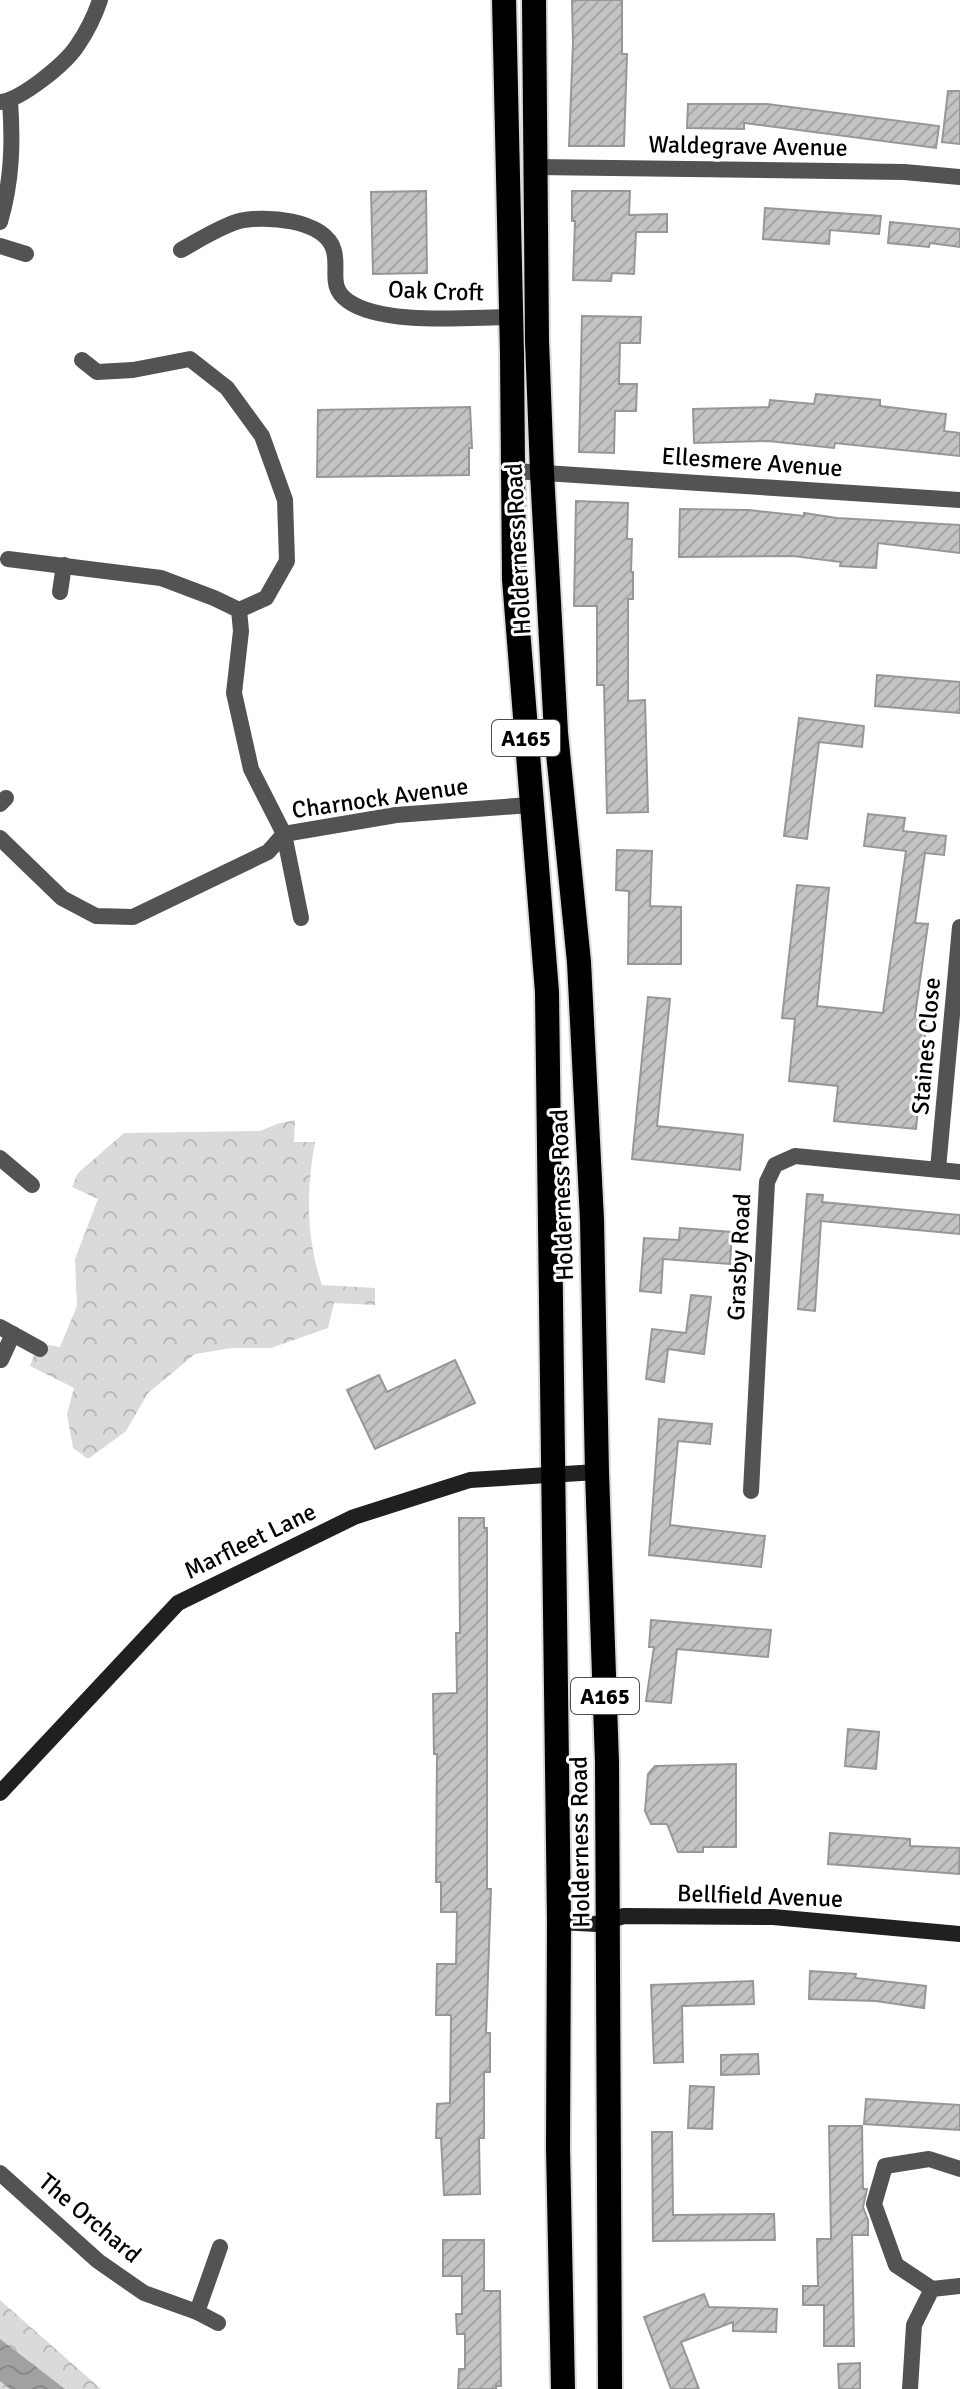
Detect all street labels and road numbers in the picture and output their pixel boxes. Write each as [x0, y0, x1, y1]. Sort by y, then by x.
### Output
street label: Waldegrave Avenue [648, 129, 848, 163]
street label: Oak Croft [388, 274, 485, 308]
street label: Ellesmere Avenue [660, 441, 844, 483]
street label: Holderness Road [499, 462, 537, 636]
road number: A165 [492, 720, 560, 756]
street label: Charnock Avenue [290, 771, 470, 825]
street label: Staines Close [905, 976, 947, 1116]
street label: Holderness Road [544, 1109, 580, 1281]
street label: Grasby Road [721, 1193, 757, 1321]
street label: Marfleet Lane [179, 1496, 321, 1586]
road number: A165 [571, 1678, 639, 1714]
street label: Holderness Road [564, 1756, 596, 1928]
street label: Bellfield Avenue [676, 1878, 844, 1914]
street label: The Orchard [33, 2167, 147, 2269]

